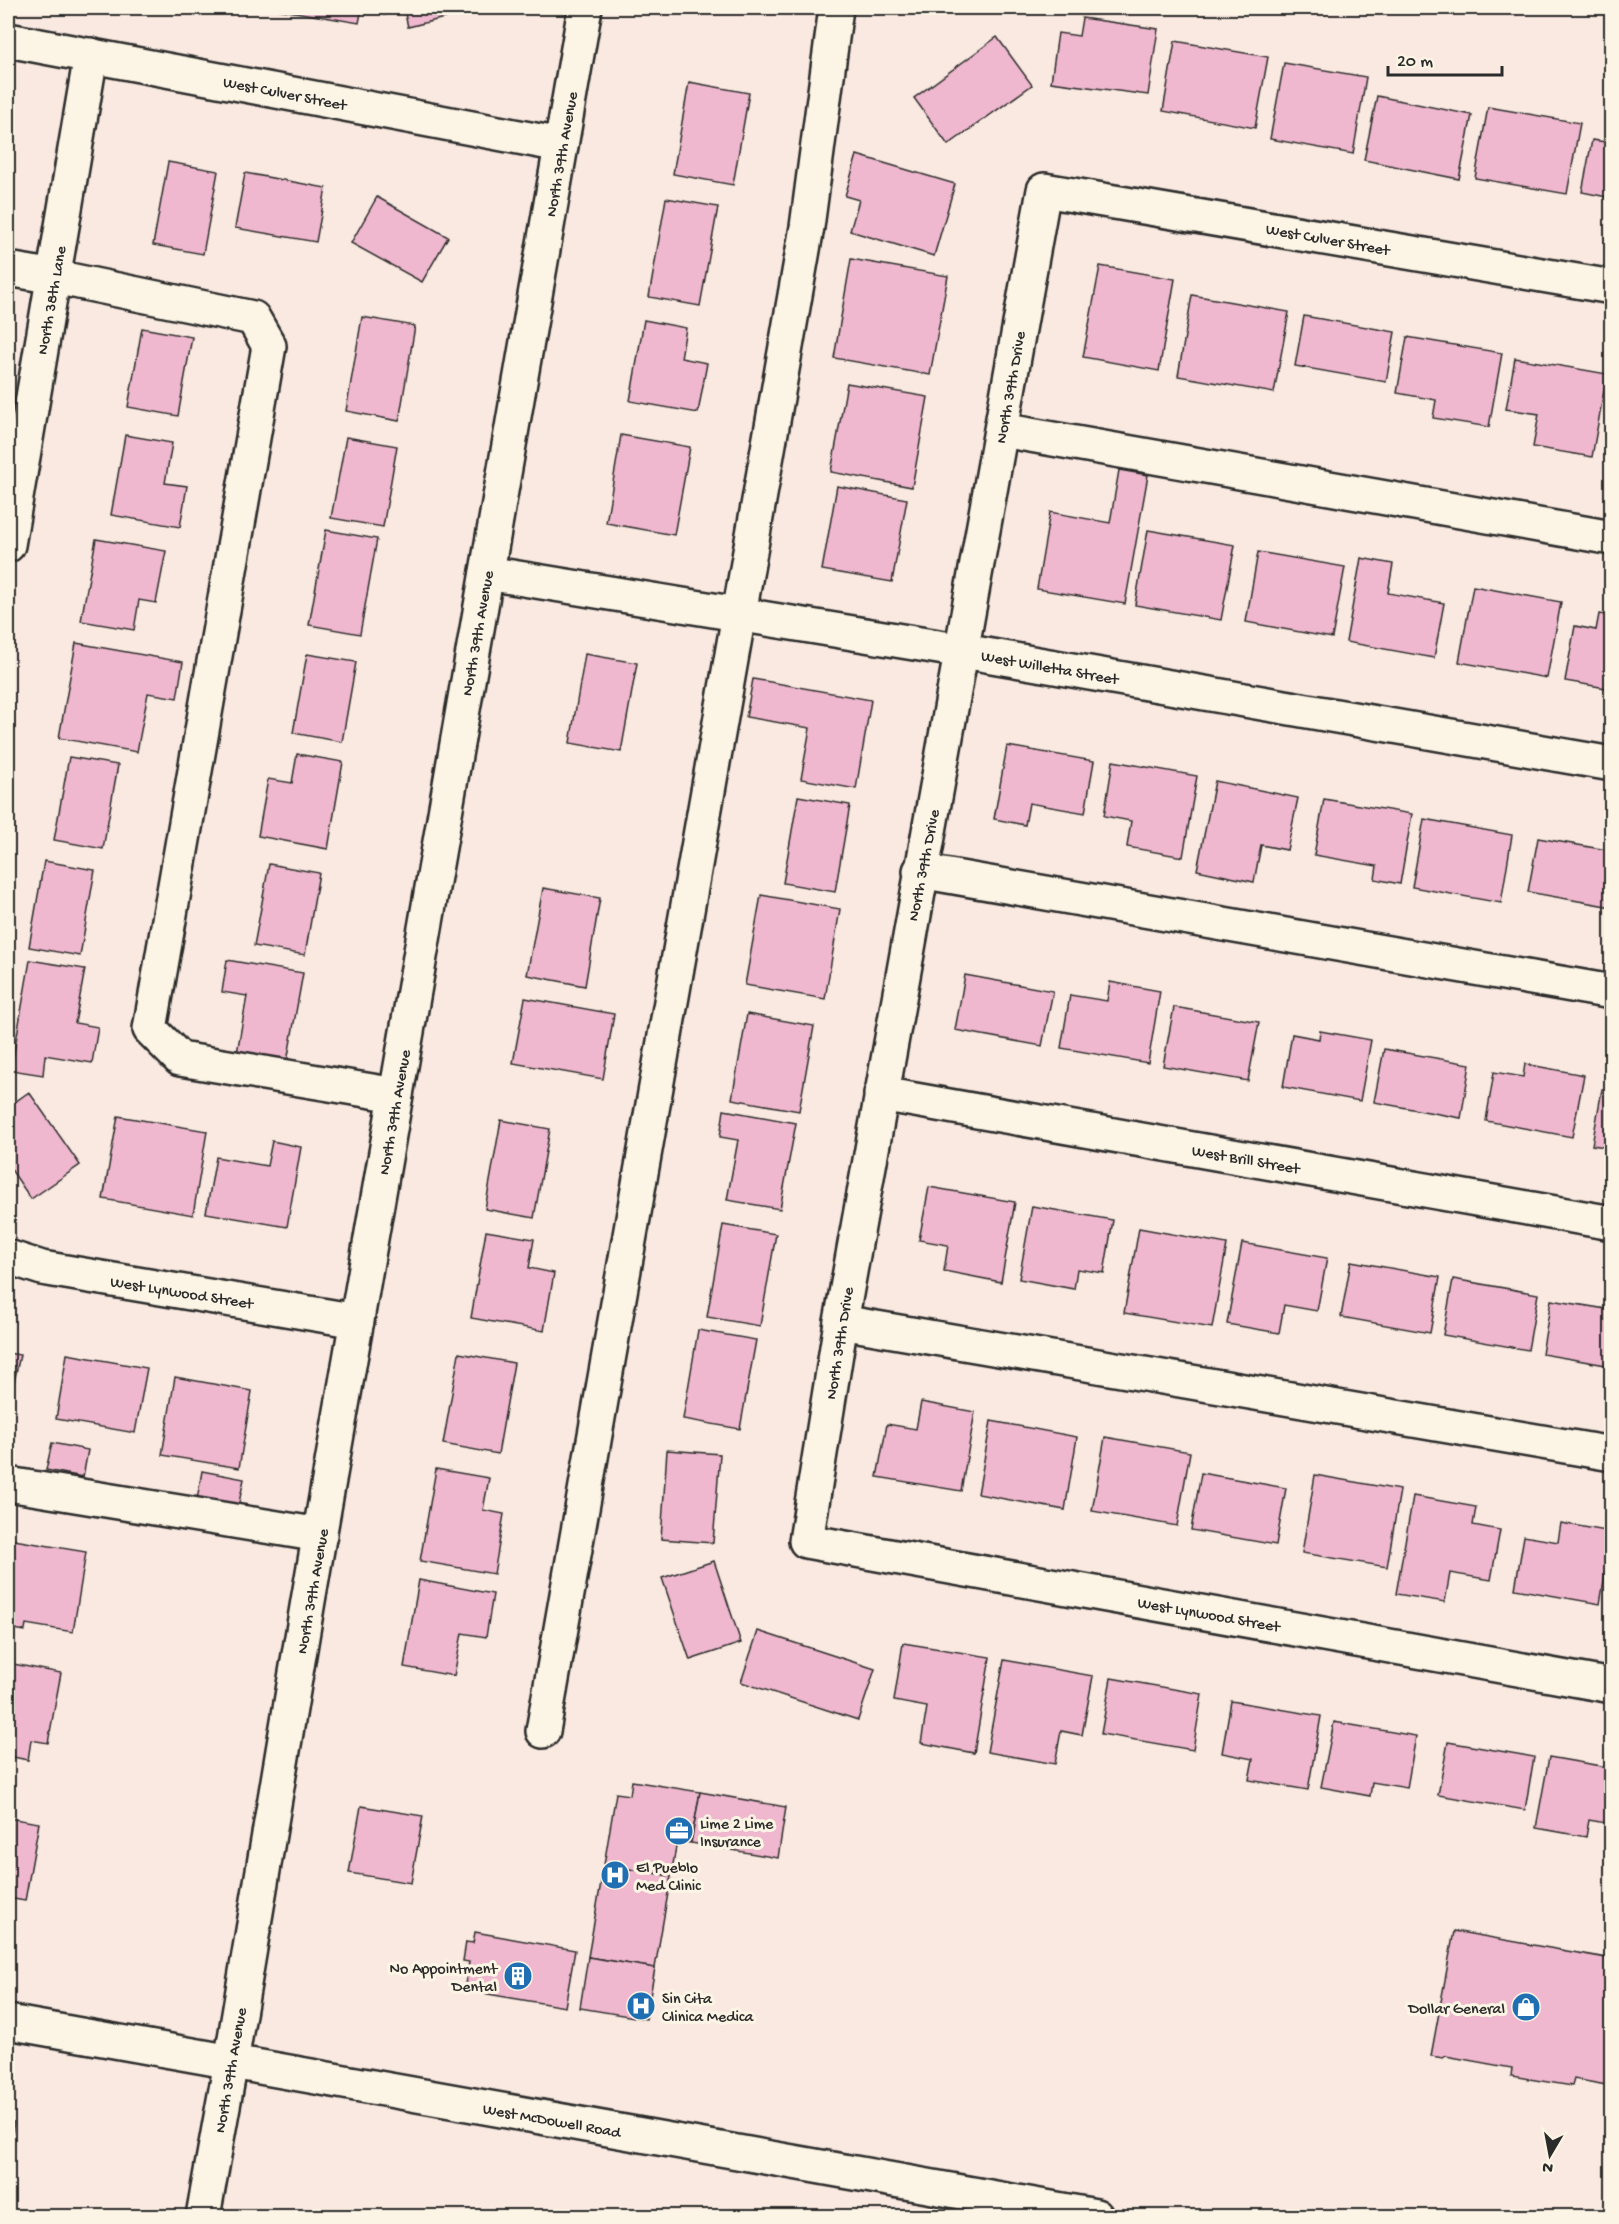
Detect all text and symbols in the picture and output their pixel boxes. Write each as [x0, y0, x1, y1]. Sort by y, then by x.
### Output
scale bar [1388, 39, 1502, 77]
text: 20 m [1397, 52, 1433, 73]
street label: West Culver Street [221, 74, 349, 117]
street label: North 39th Avenue [543, 90, 584, 219]
street label: West Culver Street [1264, 221, 1392, 262]
street label: North 38th Lane [35, 244, 72, 356]
street label: North 39th Drive [993, 329, 1032, 445]
street label: North 39th Avenue [459, 569, 500, 698]
street label: West Willetta Street [979, 648, 1121, 691]
street label: North 39th Drive [905, 807, 946, 923]
street label: North 39th Avenue [376, 1048, 417, 1177]
street label: West Brill Street [1190, 1143, 1302, 1181]
street label: West Lynwood Street [109, 1274, 256, 1315]
street label: North 39th Drive [823, 1285, 860, 1401]
street label: North 39th Avenue [294, 1527, 335, 1656]
street label: West Lynwood Street [1136, 1595, 1283, 1639]
office icon: Lime 2 Lime Insurance [663, 1815, 695, 1847]
place label: Lime 2 Lime Insurance [700, 1816, 774, 1853]
hospital icon: El Pueblo Med Clinic [599, 1859, 631, 1891]
place label: El Pueblo Med Clinic [636, 1860, 701, 1897]
building icon: No Appointment Dental [502, 1960, 534, 1992]
place label: No Appointment Dental [390, 1961, 498, 1998]
hospital icon: Sin Cita Clinica Medica [625, 1990, 657, 2022]
place label: Sin Cita Clinica Medica [662, 1991, 754, 2028]
shop icon: Dollar General [1510, 1991, 1542, 2023]
place label: Dollar General [1408, 2001, 1505, 2020]
street label: North 39th Avenue [212, 2006, 253, 2135]
street label: West McDowell Road [481, 2101, 623, 2144]
north arrow [1520, 2125, 1580, 2185]
text: N [1541, 2156, 1555, 2177]

